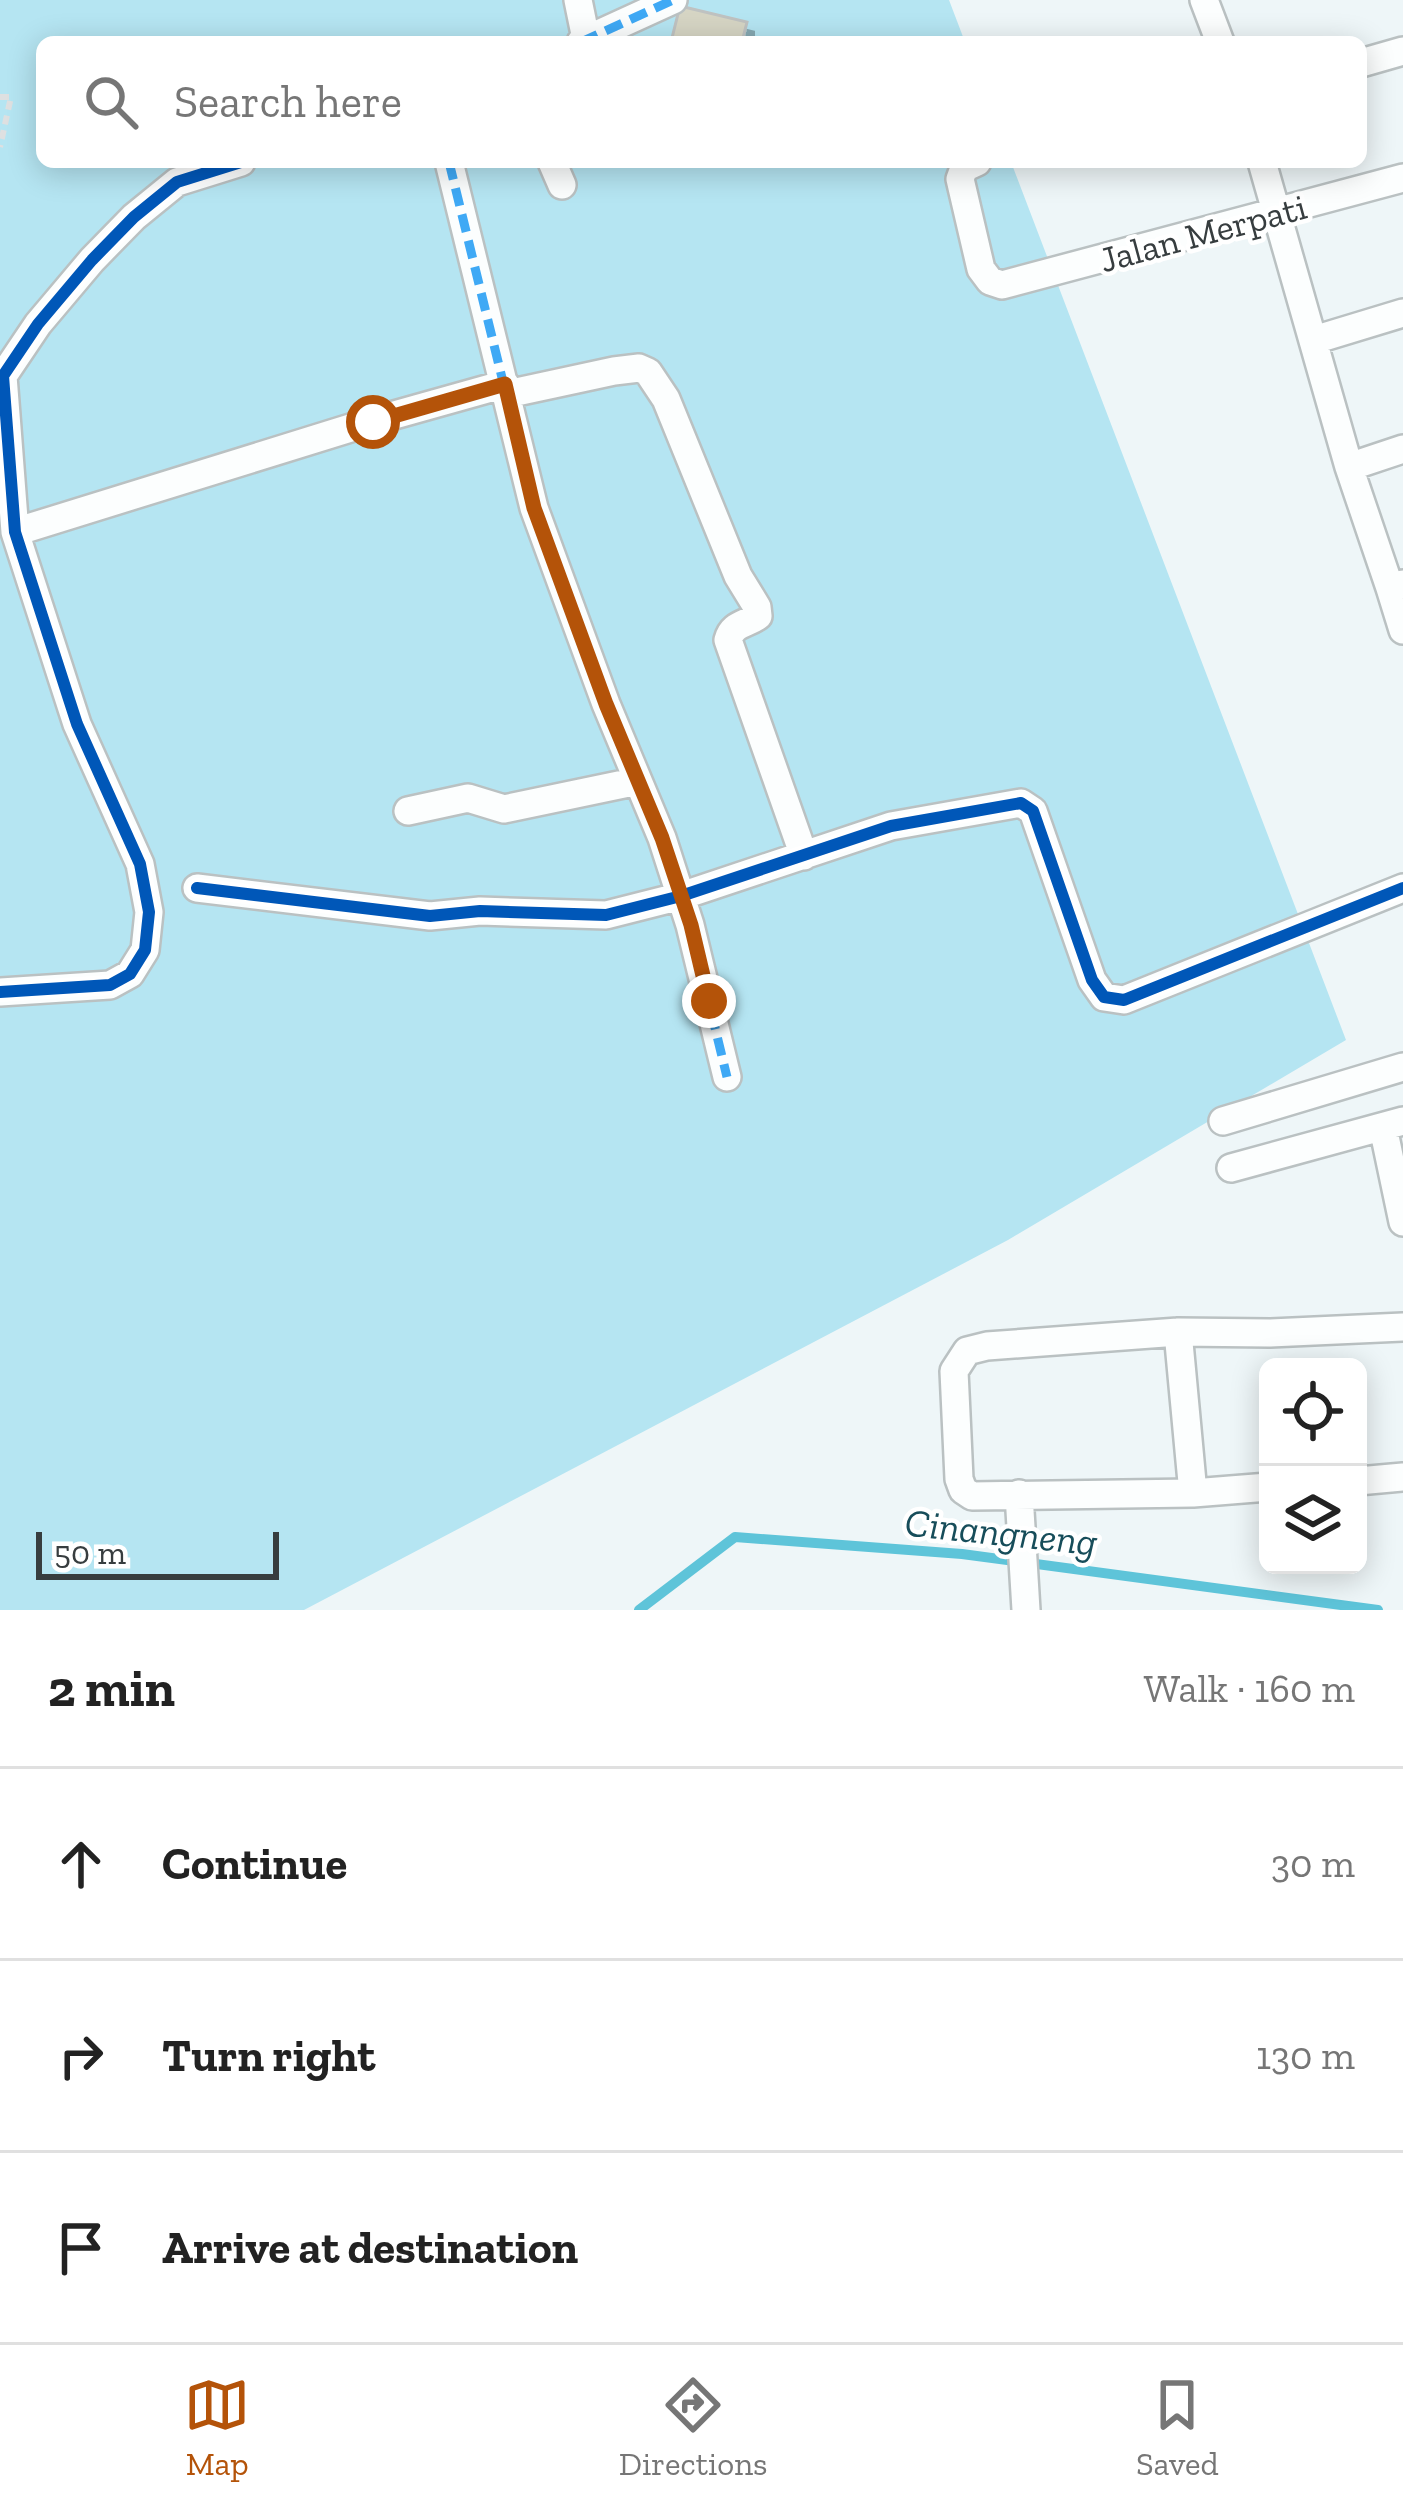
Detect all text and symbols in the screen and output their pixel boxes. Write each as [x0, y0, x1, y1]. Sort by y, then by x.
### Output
search box [36, 36, 1367, 168]
icon: search [78, 69, 144, 135]
text: Search here [174, 75, 402, 129]
street label: Jalan Merpati [1095, 185, 1311, 281]
route start [346, 395, 400, 449]
route end [682, 974, 736, 1028]
map controls [1259, 1358, 1367, 1574]
button: locate [1259, 1358, 1367, 1466]
button: layers [1259, 1466, 1367, 1574]
water label: Cinangneng [903, 1499, 1100, 1566]
scale bar [36, 1526, 279, 1579]
text: 50 m [54, 1533, 126, 1572]
text: 2 min [48, 1658, 175, 1719]
text: Walk · 160 m [1144, 1665, 1355, 1712]
icon: ahead [48, 1831, 114, 1897]
text: Continue [162, 1837, 347, 1891]
text: 30 m [1271, 1840, 1355, 1887]
icon: right [48, 2023, 114, 2089]
text: Turn right [162, 2029, 375, 2083]
text: 130 m [1256, 2032, 1355, 2079]
icon: arrive [48, 2215, 114, 2281]
text: Arrive at destination [162, 2221, 578, 2275]
tab: Map [184, 2372, 250, 2483]
tab: Directions [619, 2372, 768, 2483]
tab: Saved [1136, 2372, 1219, 2483]

